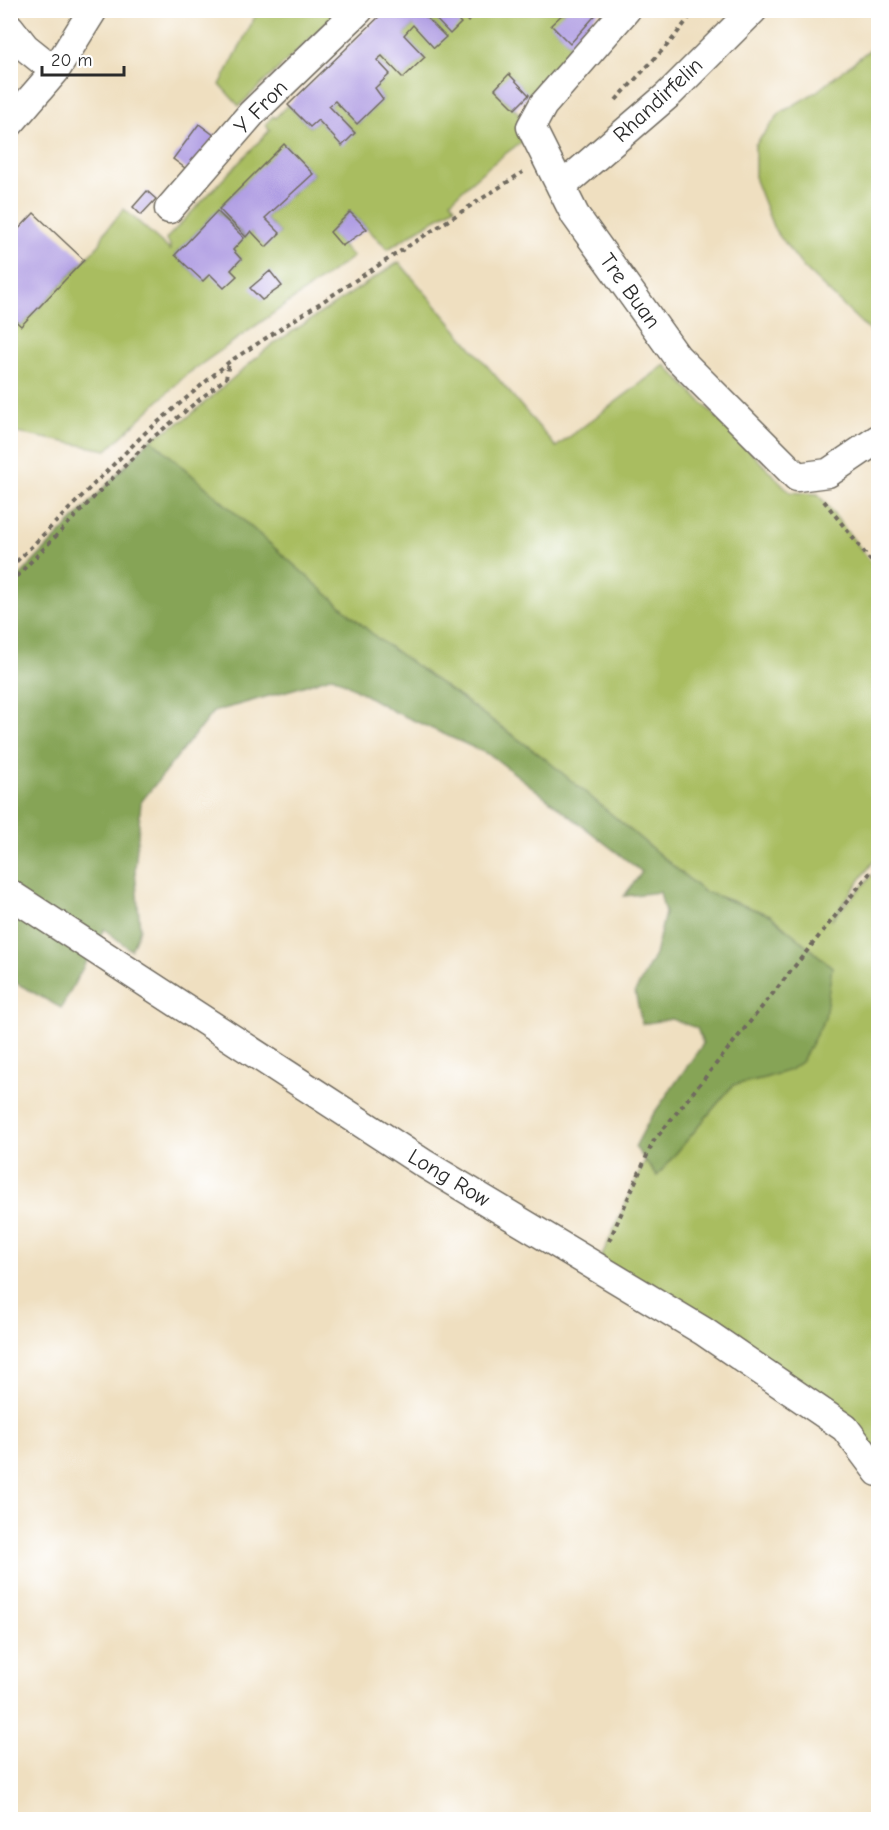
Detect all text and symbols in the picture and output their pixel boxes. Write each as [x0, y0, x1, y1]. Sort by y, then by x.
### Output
scale bar [42, 39, 124, 77]
text: 20 m [51, 50, 92, 71]
street label: Rhandirfelin [608, 52, 708, 148]
street label: Y Fron [229, 74, 293, 140]
street label: Tre Buan [594, 248, 666, 334]
street label: Long Row [403, 1143, 495, 1213]

